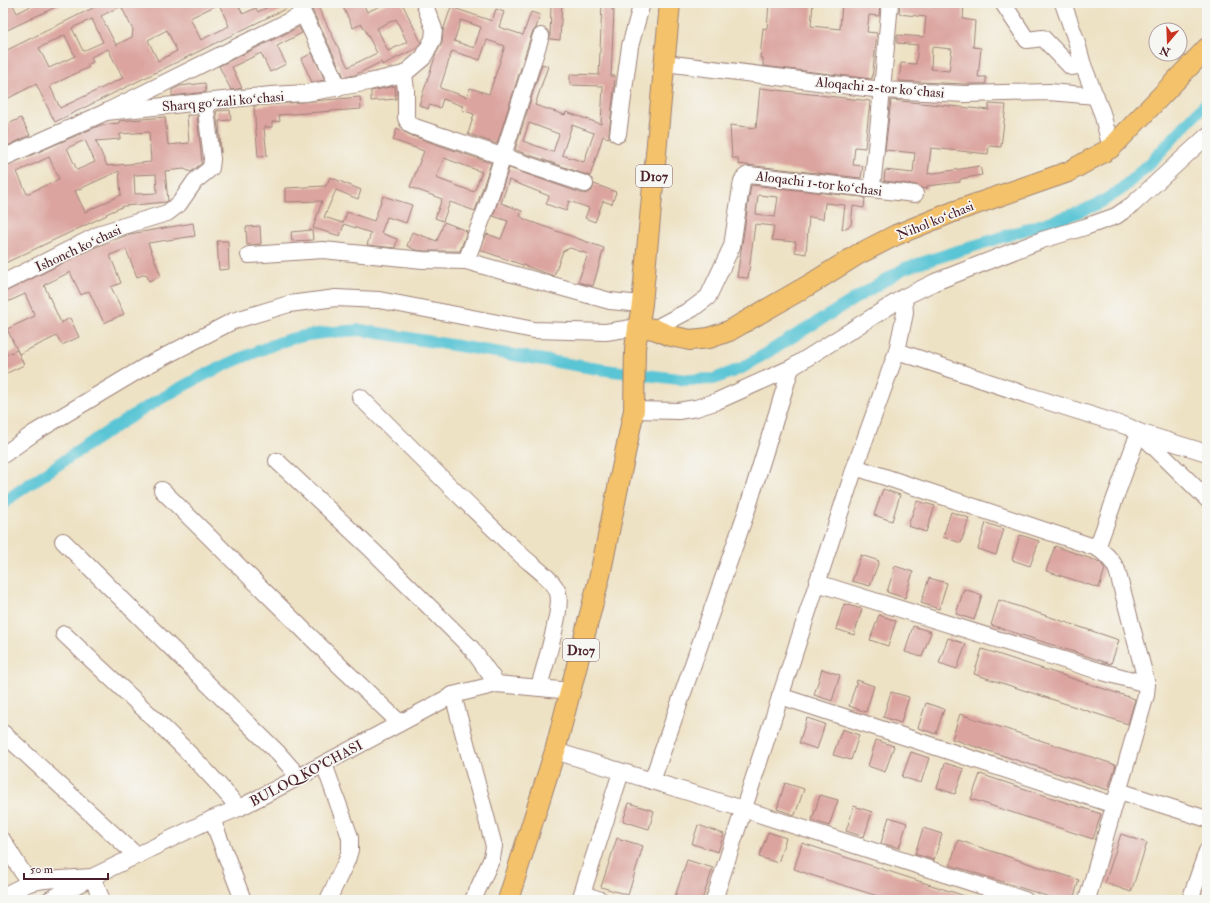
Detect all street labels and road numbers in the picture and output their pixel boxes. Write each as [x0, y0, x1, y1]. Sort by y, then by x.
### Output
street label: Aloqachi 2-tor koʻchasi [814, 73, 945, 102]
street label: Sharq goʻzali koʻchasi [161, 88, 285, 115]
road number: D107 [636, 165, 672, 187]
street label: Aloqachi 1-tor koʻchasi [754, 167, 883, 200]
street label: Nihol koʻchasi [894, 197, 977, 244]
street label: Ishonch koʻchasi [33, 221, 124, 276]
road number: D107 [563, 639, 599, 661]
street label: BULOQ KO'CHASI [247, 736, 366, 810]

